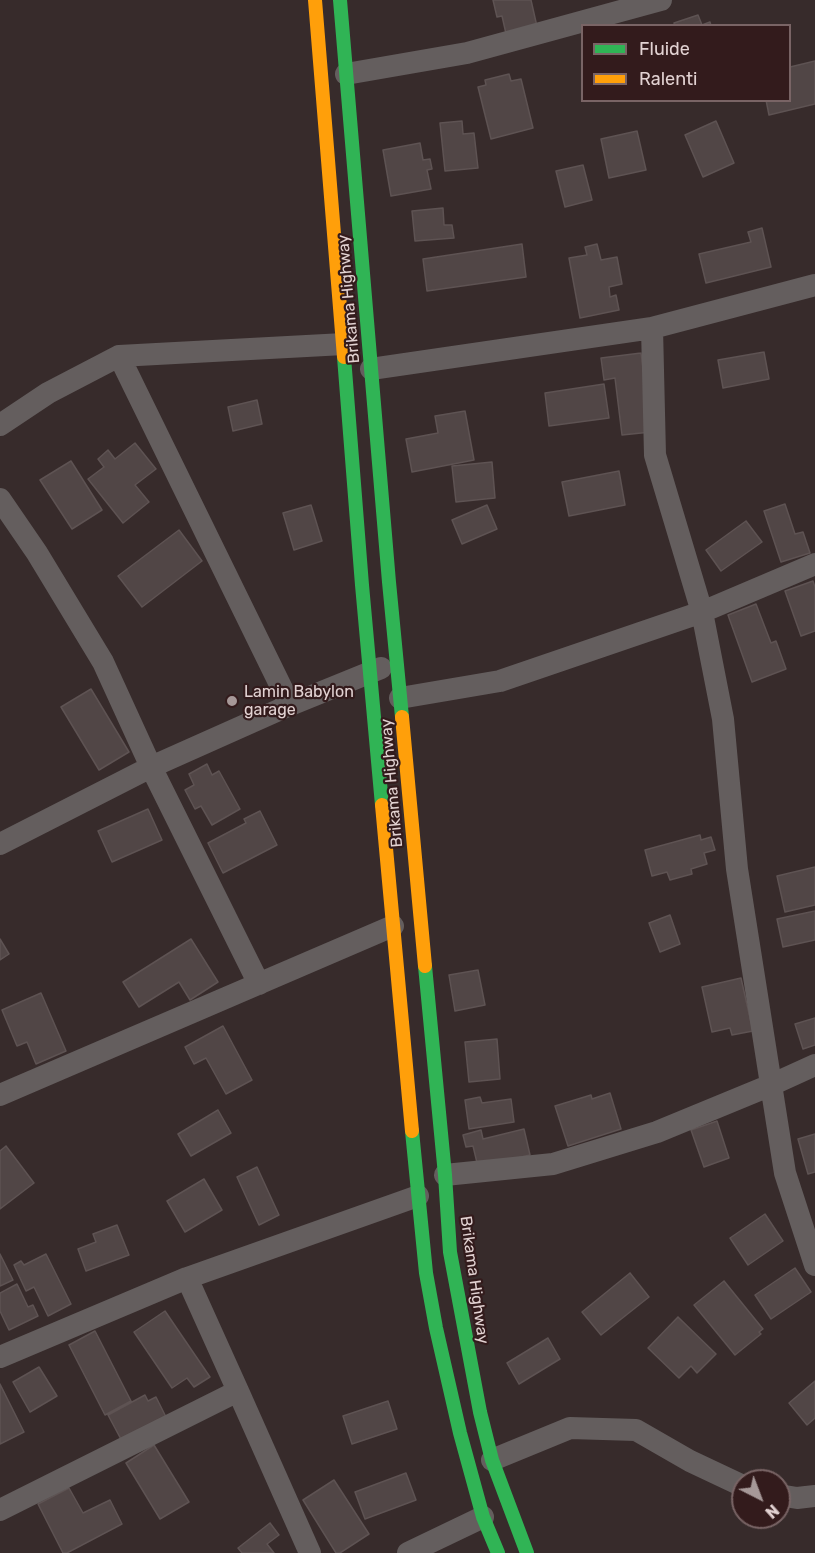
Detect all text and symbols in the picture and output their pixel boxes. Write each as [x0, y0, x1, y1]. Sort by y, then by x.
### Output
legend [581, 24, 791, 102]
text: Fluide [639, 38, 690, 60]
text: Ralenti [639, 68, 697, 90]
street label: Brikama Highway [334, 234, 364, 364]
place label: Lamin Babylon garage [244, 682, 354, 720]
marker: Lamin Babylon garage [225, 694, 239, 708]
street label: Brikama Highway [377, 718, 407, 848]
street label: Brikama Highway [456, 1215, 492, 1345]
north arrow [731, 1469, 791, 1529]
text: N [761, 1500, 783, 1522]

